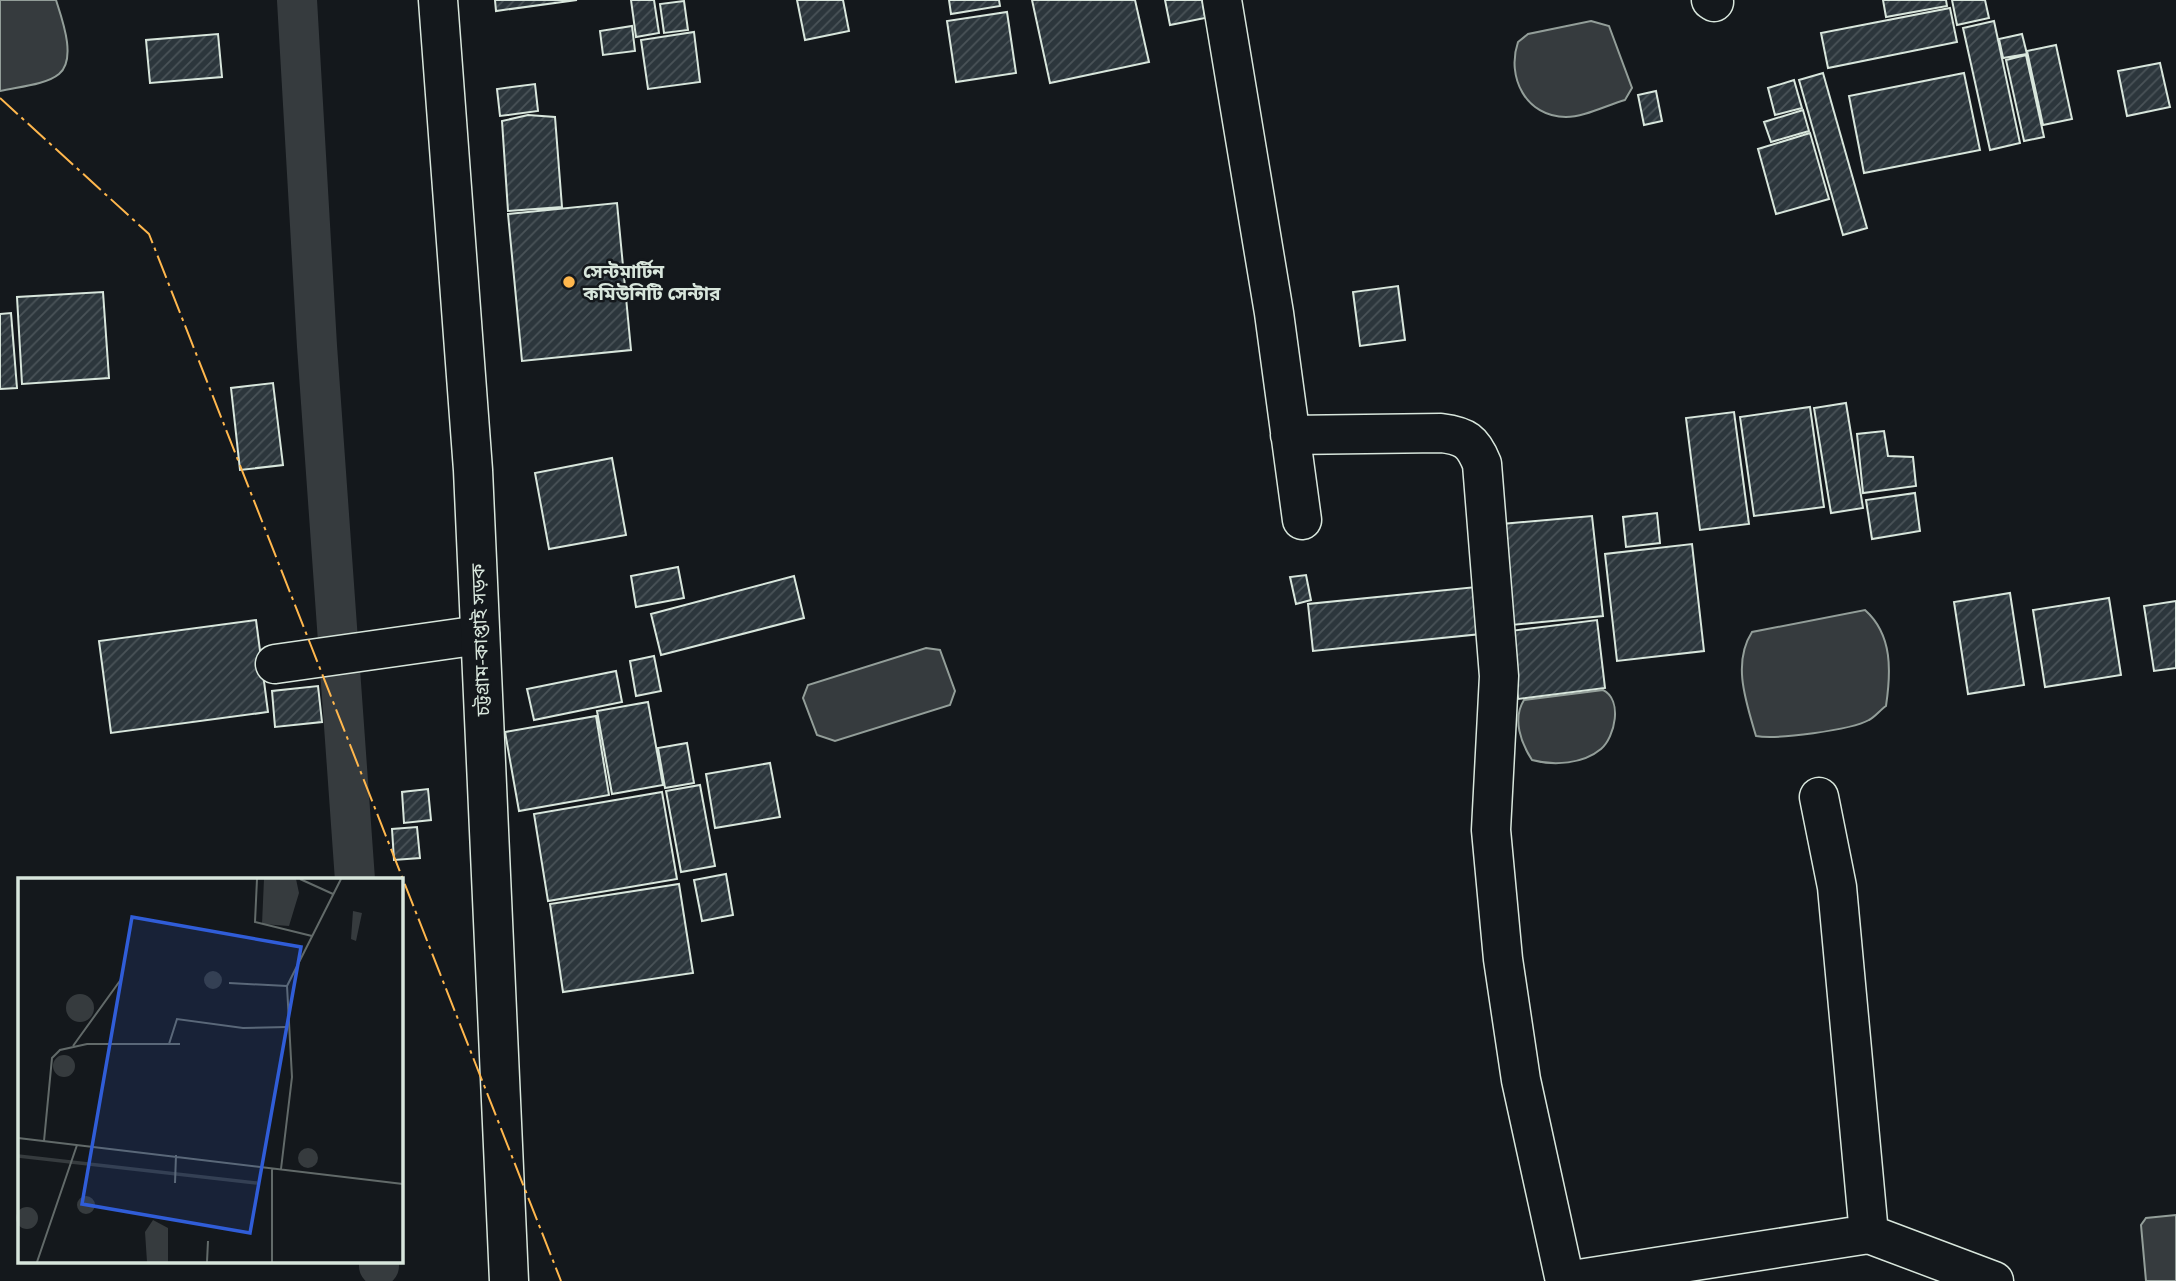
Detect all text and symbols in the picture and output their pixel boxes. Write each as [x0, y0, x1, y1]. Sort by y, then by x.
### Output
place label: সেন্টমার্টিন কমিউনিটি সেন্টার [582, 258, 721, 306]
marker: সেন্টমার্টিন কমিউনিটি সেন্টার [561, 274, 577, 290]
street label: চট্টগ্রাম-কাপ্তাই সড়ক [464, 563, 496, 718]
inset map [18, 878, 402, 1264]

